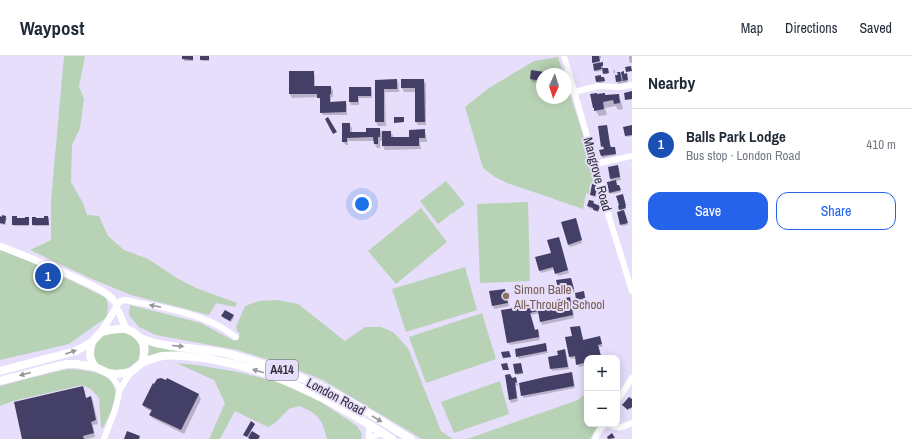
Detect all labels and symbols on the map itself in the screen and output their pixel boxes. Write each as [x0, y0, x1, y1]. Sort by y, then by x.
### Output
north arrow [536, 68, 572, 104]
street label: Mangrove Road [579, 135, 616, 213]
your location [352, 194, 372, 214]
pin: 1 [35, 261, 61, 291]
place label: Simon Balle All-Through School [513, 281, 605, 313]
marker: Simon Balle All-Through School [501, 291, 511, 301]
one-way arrow [149, 302, 161, 308]
one-way arrow [172, 343, 184, 350]
one-way arrow [66, 349, 78, 355]
road number: A414 [266, 360, 298, 380]
one-way arrow [252, 368, 264, 374]
one-way arrow [19, 371, 31, 377]
street label: London Road [304, 374, 368, 419]
one-way arrow [371, 415, 383, 422]

